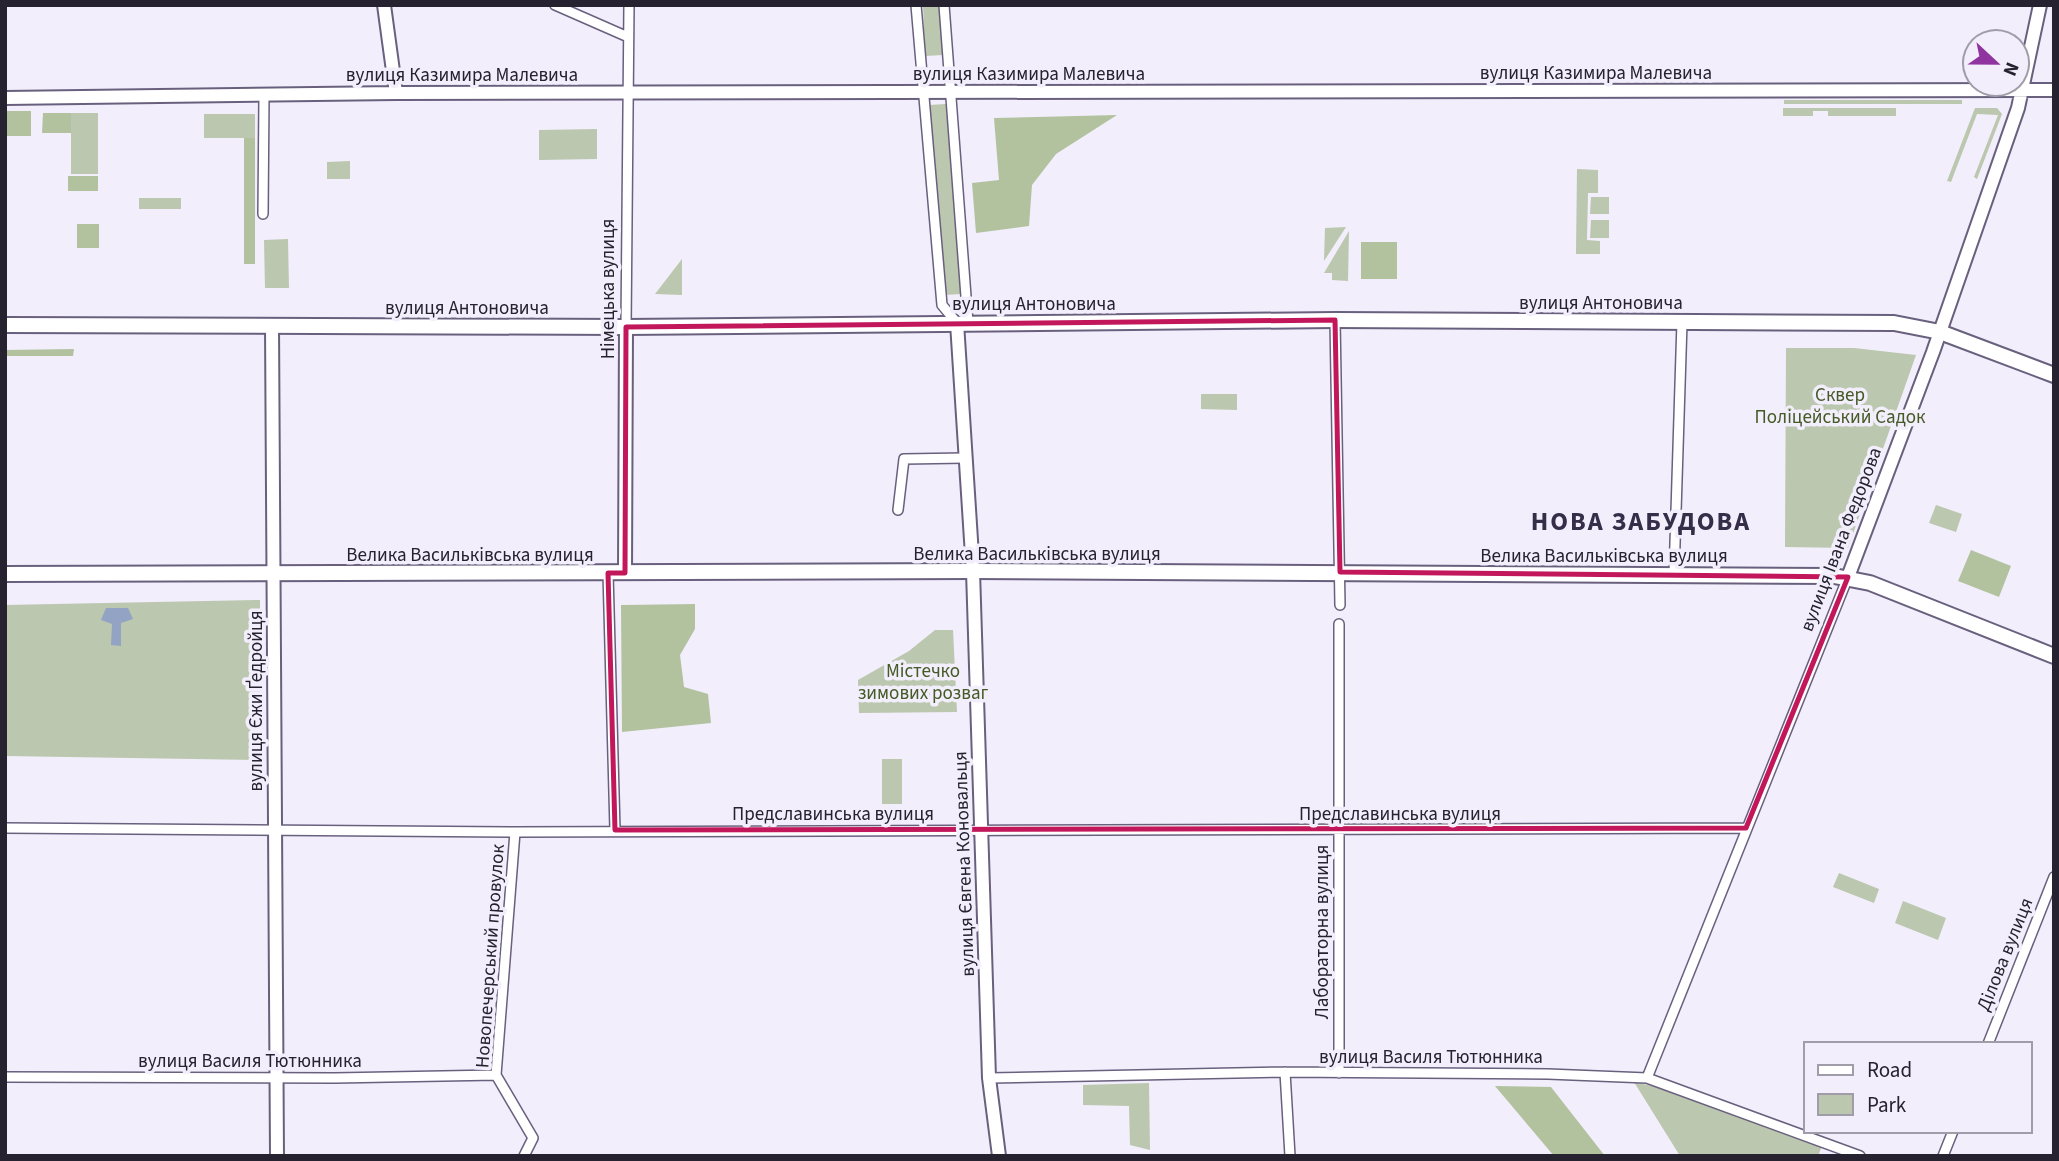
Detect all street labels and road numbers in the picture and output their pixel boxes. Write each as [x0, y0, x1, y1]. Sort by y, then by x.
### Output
street label: вулиця Казимира Малевича [1480, 60, 1712, 87]
street label: вулиця Казимира Малевича [913, 61, 1145, 88]
street label: вулиця Казимира Малевича [346, 62, 578, 89]
street label: Німецька вулиця [595, 219, 622, 359]
street label: вулиця Антоновича [1519, 290, 1683, 317]
street label: вулиця Антоновича [952, 291, 1116, 318]
street label: вулиця Антоновича [385, 295, 549, 322]
street label: вулиця Івана Федорова [1794, 443, 1889, 636]
street label: Велика Васильківська вулиця [913, 541, 1161, 568]
street label: Велика Васильківська вулиця [346, 542, 594, 569]
street label: Велика Васильківська вулиця [1480, 543, 1728, 570]
street label: вулиця Єжи Ґедройця [243, 611, 270, 791]
street label: вулиця Євгена Коновальця [947, 751, 982, 977]
street label: Предславинська вулиця [732, 801, 934, 828]
street label: Предславинська вулиця [1299, 801, 1501, 828]
street label: Новопечерський провулок [469, 843, 512, 1069]
street label: Лабораторна вулиця [1309, 845, 1336, 1019]
street label: Ділова вулиця [1970, 894, 2040, 1015]
street label: вулиця Василя Тютюнника [1319, 1044, 1543, 1071]
street label: вулиця Василя Тютюнника [138, 1048, 362, 1075]

